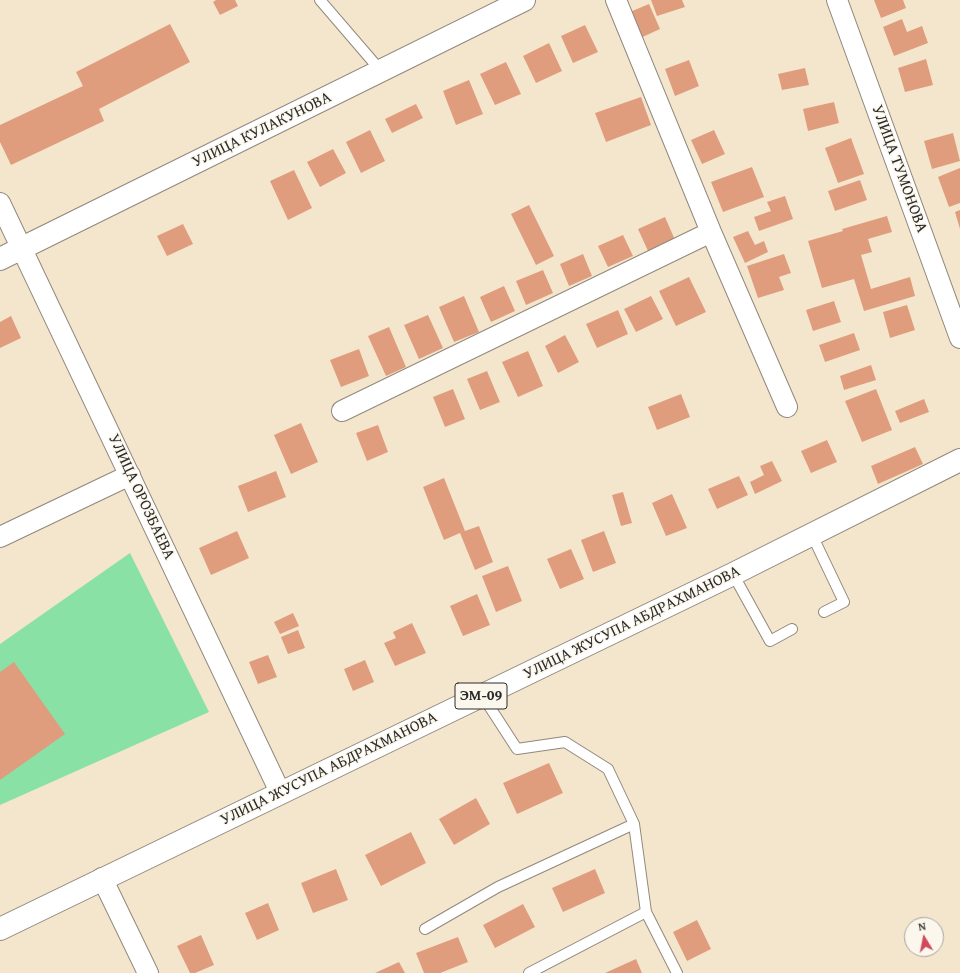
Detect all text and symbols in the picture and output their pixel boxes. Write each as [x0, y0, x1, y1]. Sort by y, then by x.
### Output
street label: УЛИЦА КУЛАКУНОВА [189, 88, 335, 172]
street label: УЛИЦА ТУМОНОВА [867, 103, 931, 235]
street label: УЛИЦА ОРОЗБАЕВА [104, 431, 178, 563]
street label: УЛИЦА ЖУСУПА АБДРАХМАНОВА [520, 562, 744, 684]
road number: ЭМ-09 [455, 683, 507, 709]
street label: УЛИЦА ЖУСУПА АБДРАХМАНОВА [217, 708, 441, 830]
north arrow [904, 917, 944, 957]
text: N [917, 918, 927, 935]

